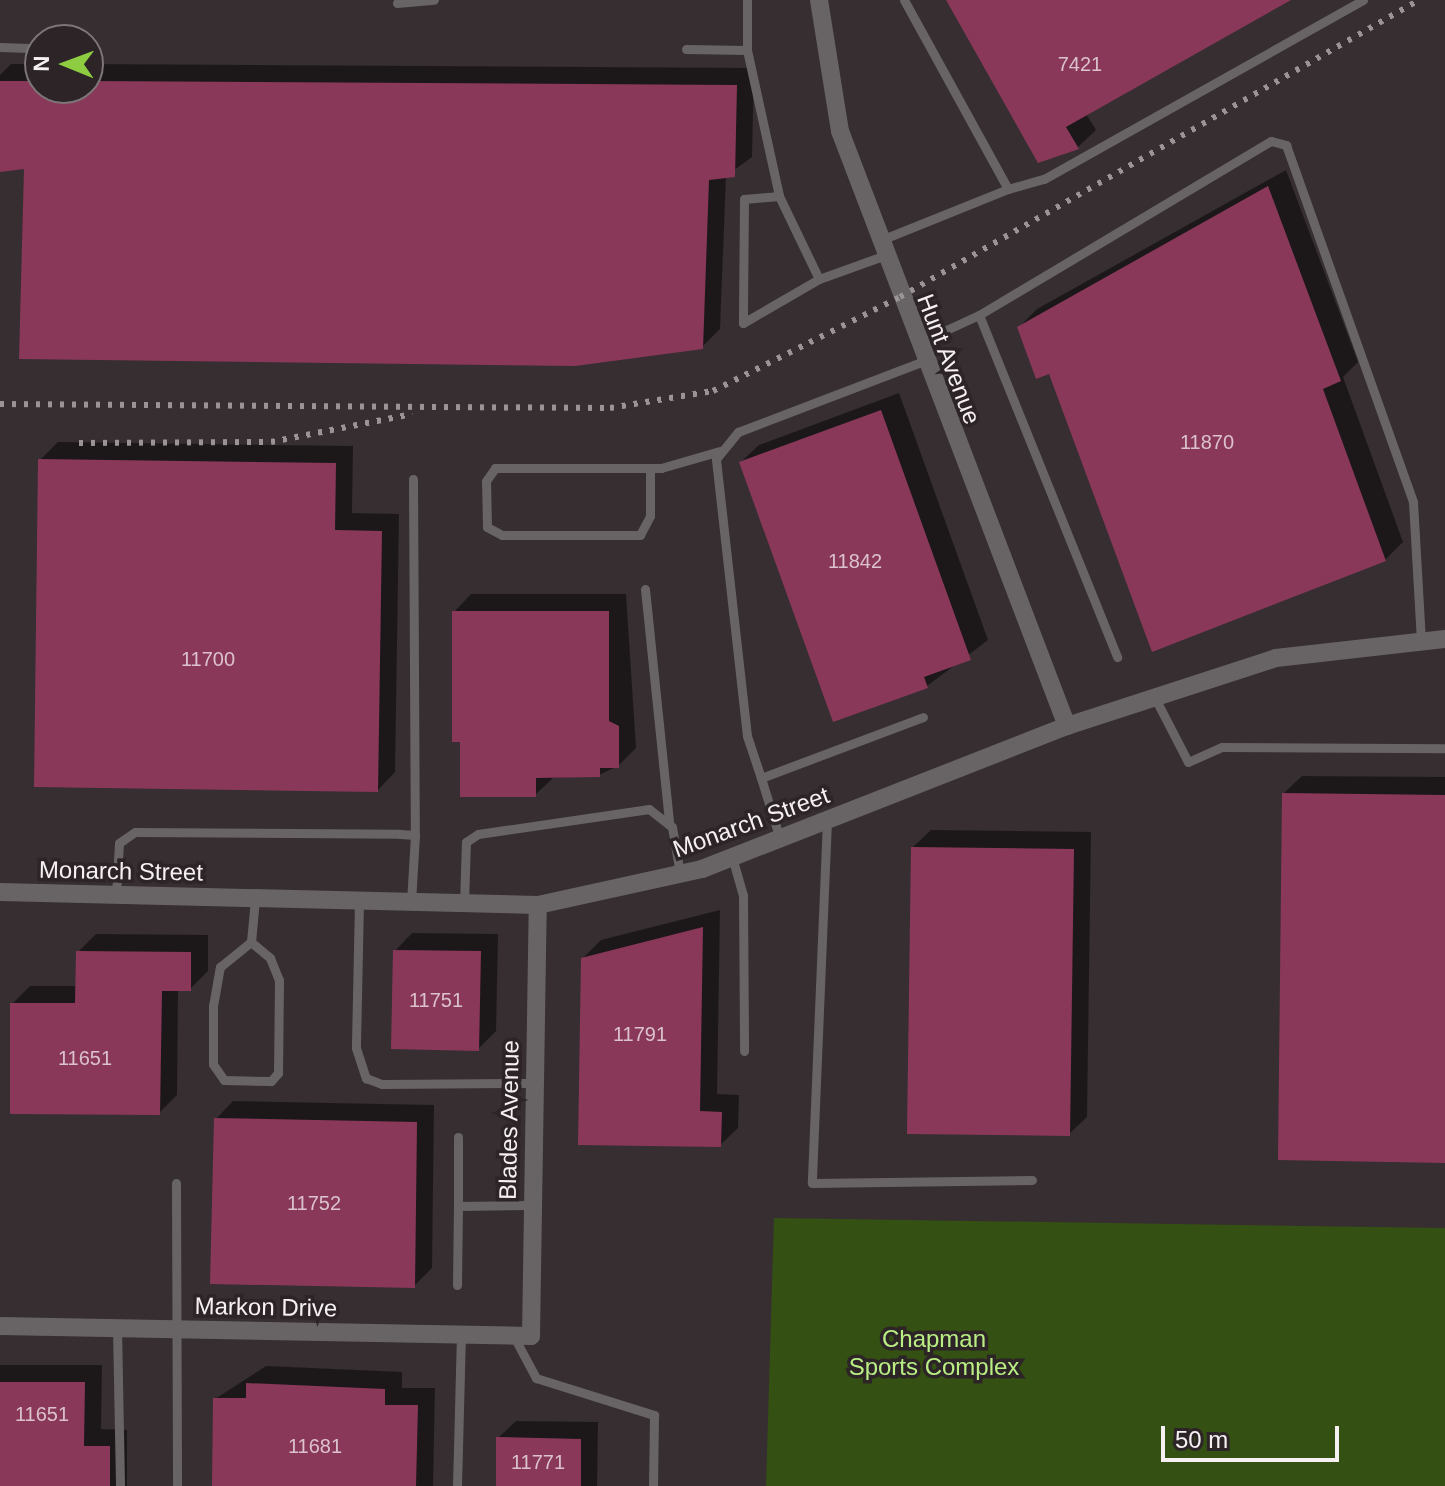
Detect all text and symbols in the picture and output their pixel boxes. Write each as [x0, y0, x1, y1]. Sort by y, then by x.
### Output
north arrow [24, 24, 104, 104]
house number: 7421 [1058, 52, 1102, 76]
text: N [29, 55, 54, 72]
street label: Hunt Avenue [911, 289, 987, 429]
house number: 11870 [1180, 430, 1234, 454]
house number: 11842 [828, 549, 882, 573]
house number: 11700 [181, 647, 235, 671]
street label: Monarch Street [669, 780, 833, 864]
street label: Monarch Street [39, 855, 203, 887]
house number: 11751 [409, 988, 463, 1012]
house number: 11791 [613, 1022, 667, 1046]
street label: Blades Avenue [493, 1039, 525, 1201]
house number: 11651 [58, 1046, 112, 1070]
house number: 11752 [287, 1191, 341, 1215]
street label: Markon Drive [194, 1291, 338, 1323]
park label: Chapman Sports Complex [849, 1325, 1019, 1381]
house number: 11651 [15, 1402, 69, 1426]
scale bar [1165, 1410, 1343, 1460]
text: 50 m [1175, 1426, 1228, 1453]
house number: 11681 [288, 1434, 342, 1458]
house number: 11771 [511, 1450, 565, 1474]

